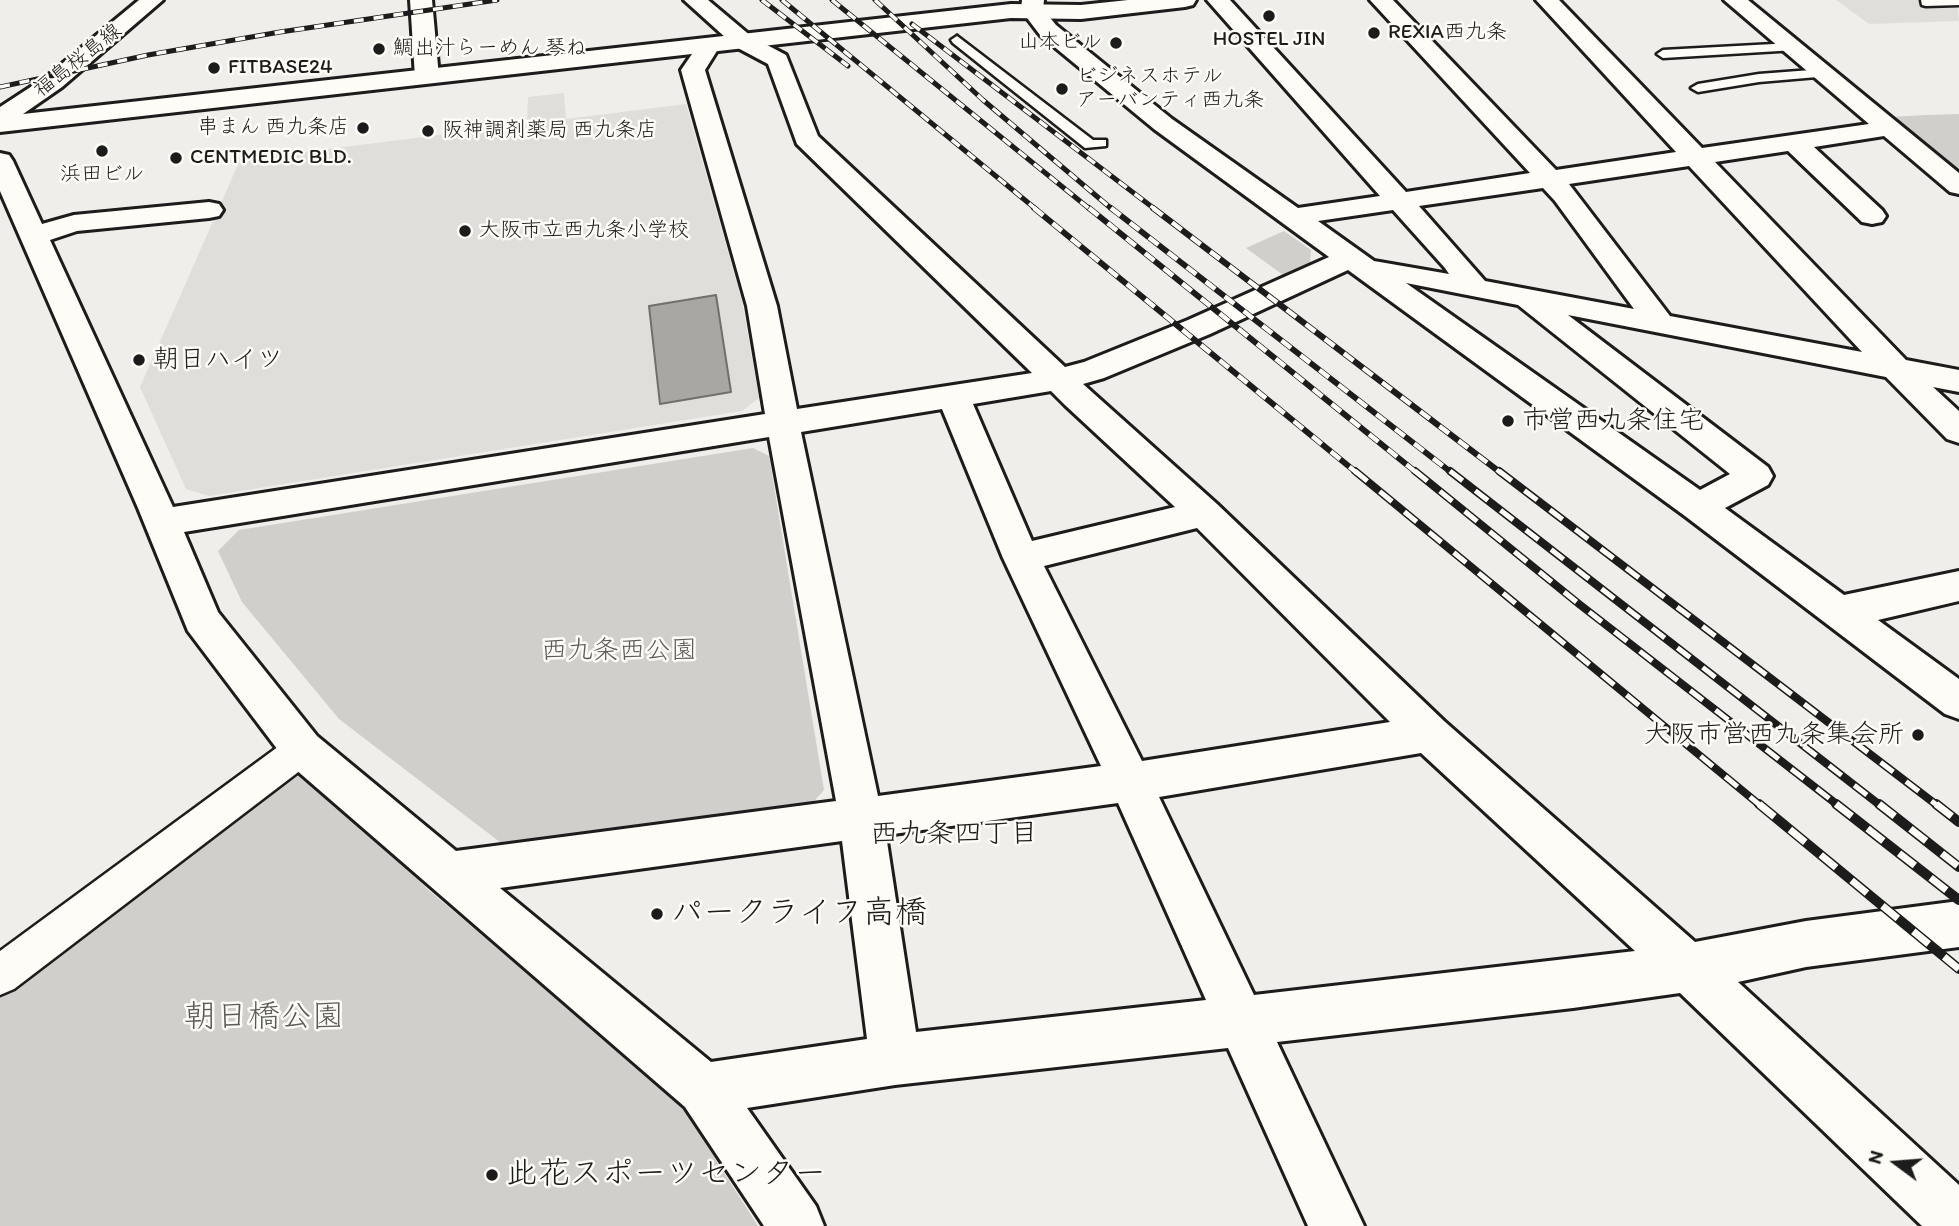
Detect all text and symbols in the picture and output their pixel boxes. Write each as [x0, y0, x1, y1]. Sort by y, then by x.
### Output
marker: HOSTEL JIN [1261, 8, 1277, 24]
street label: 福島桜島線 [29, 19, 127, 103]
place label: REXIA西九条 [1388, 20, 1507, 46]
marker: REXIA西九条 [1366, 25, 1382, 41]
place label: HOSTEL JIN [1213, 27, 1325, 53]
place label: 山本ビル [1018, 30, 1102, 56]
marker: 山本ビル [1108, 35, 1124, 51]
place label: 鯛出汁らーめん 琴ね [393, 36, 587, 62]
marker: 鯛出汁らーめん 琴ね [371, 41, 387, 57]
place label: FITBASE24 [228, 55, 333, 81]
marker: FITBASE24 [206, 60, 222, 76]
place label: ビジネスホテル アーバンティ西九条 [1076, 64, 1264, 114]
marker: ビジネスホテル アーバンティ西九条 [1054, 81, 1070, 97]
place label: 串まん 西九条店 [197, 115, 349, 141]
place label: 阪神調剤薬局 西九条店 [442, 118, 657, 144]
marker: 串まん 西九条店 [355, 120, 371, 136]
marker: 阪神調剤薬局 西九条店 [420, 123, 436, 139]
marker: 浜田ビル [94, 143, 110, 159]
place label: CENTMEDIC BLD. [190, 145, 352, 171]
marker: CENTMEDIC BLD. [168, 150, 184, 166]
place label: 浜田ビル [60, 162, 144, 188]
place label: 大阪市立西九条小学校 [479, 218, 689, 244]
marker: 大阪市立西九条小学校 [457, 223, 473, 239]
place label: 朝日ハイツ [153, 344, 283, 376]
marker: 朝日ハイツ [131, 352, 147, 368]
place label: 市営西九条住宅 [1522, 405, 1704, 437]
marker: 市営西九条住宅 [1500, 413, 1516, 429]
park label: 西九条西公園 [541, 635, 697, 667]
place label: 大阪市営西九条集会所 [1644, 719, 1904, 751]
marker: 大阪市営西九条集会所 [1910, 727, 1926, 743]
district label: 西九条四丁目 [870, 818, 1038, 852]
place label: パークライフ高橋 [671, 895, 927, 933]
marker: パークライフ高橋 [649, 906, 665, 922]
park label: 朝日橋公園 [184, 999, 344, 1037]
north arrow [1861, 1128, 1931, 1198]
text: N [1863, 1148, 1888, 1166]
place label: 此花スポーツセンター [506, 1156, 826, 1194]
marker: 此花スポーツセンター [484, 1167, 500, 1183]

